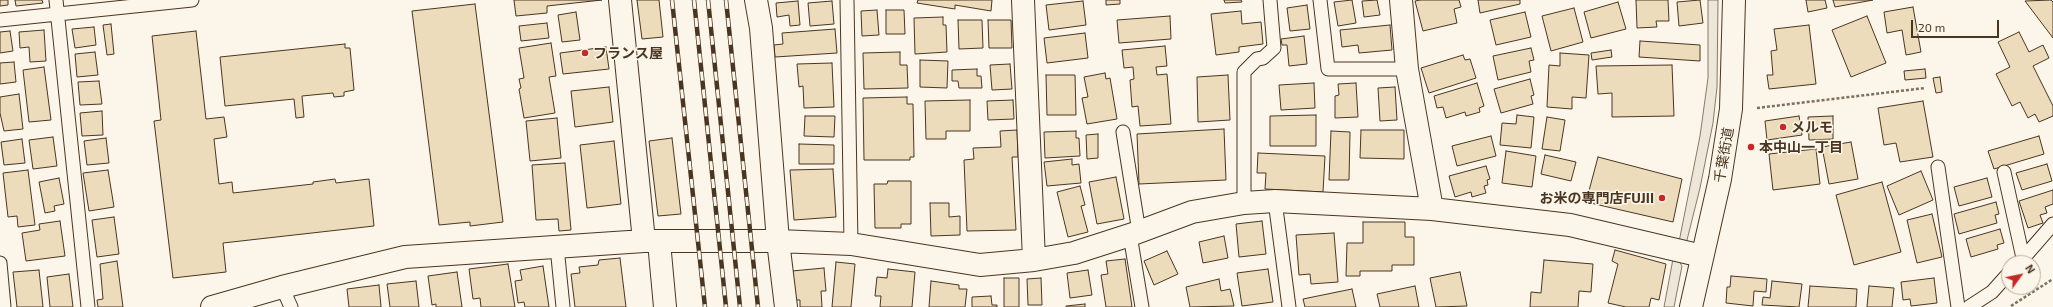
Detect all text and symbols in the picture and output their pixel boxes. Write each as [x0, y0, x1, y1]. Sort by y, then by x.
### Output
scale bar [1913, 12, 2001, 38]
text: 20 m [1918, 20, 1945, 34]
place label: フランス屋 [593, 45, 663, 61]
marker: フランス屋 [580, 48, 590, 58]
place label: メルモ [1791, 119, 1833, 135]
marker: メルモ [1778, 122, 1788, 132]
street label: 千葉街道 [1711, 126, 1737, 184]
place label: 本中山一丁目 [1759, 139, 1843, 155]
marker: 本中山一丁目 [1746, 142, 1756, 152]
place label: お米の専門店FUJII [1539, 190, 1654, 206]
marker: お米の専門店FUJII [1657, 193, 1667, 203]
north arrow [2001, 255, 2041, 295]
text: N [2023, 262, 2038, 276]

